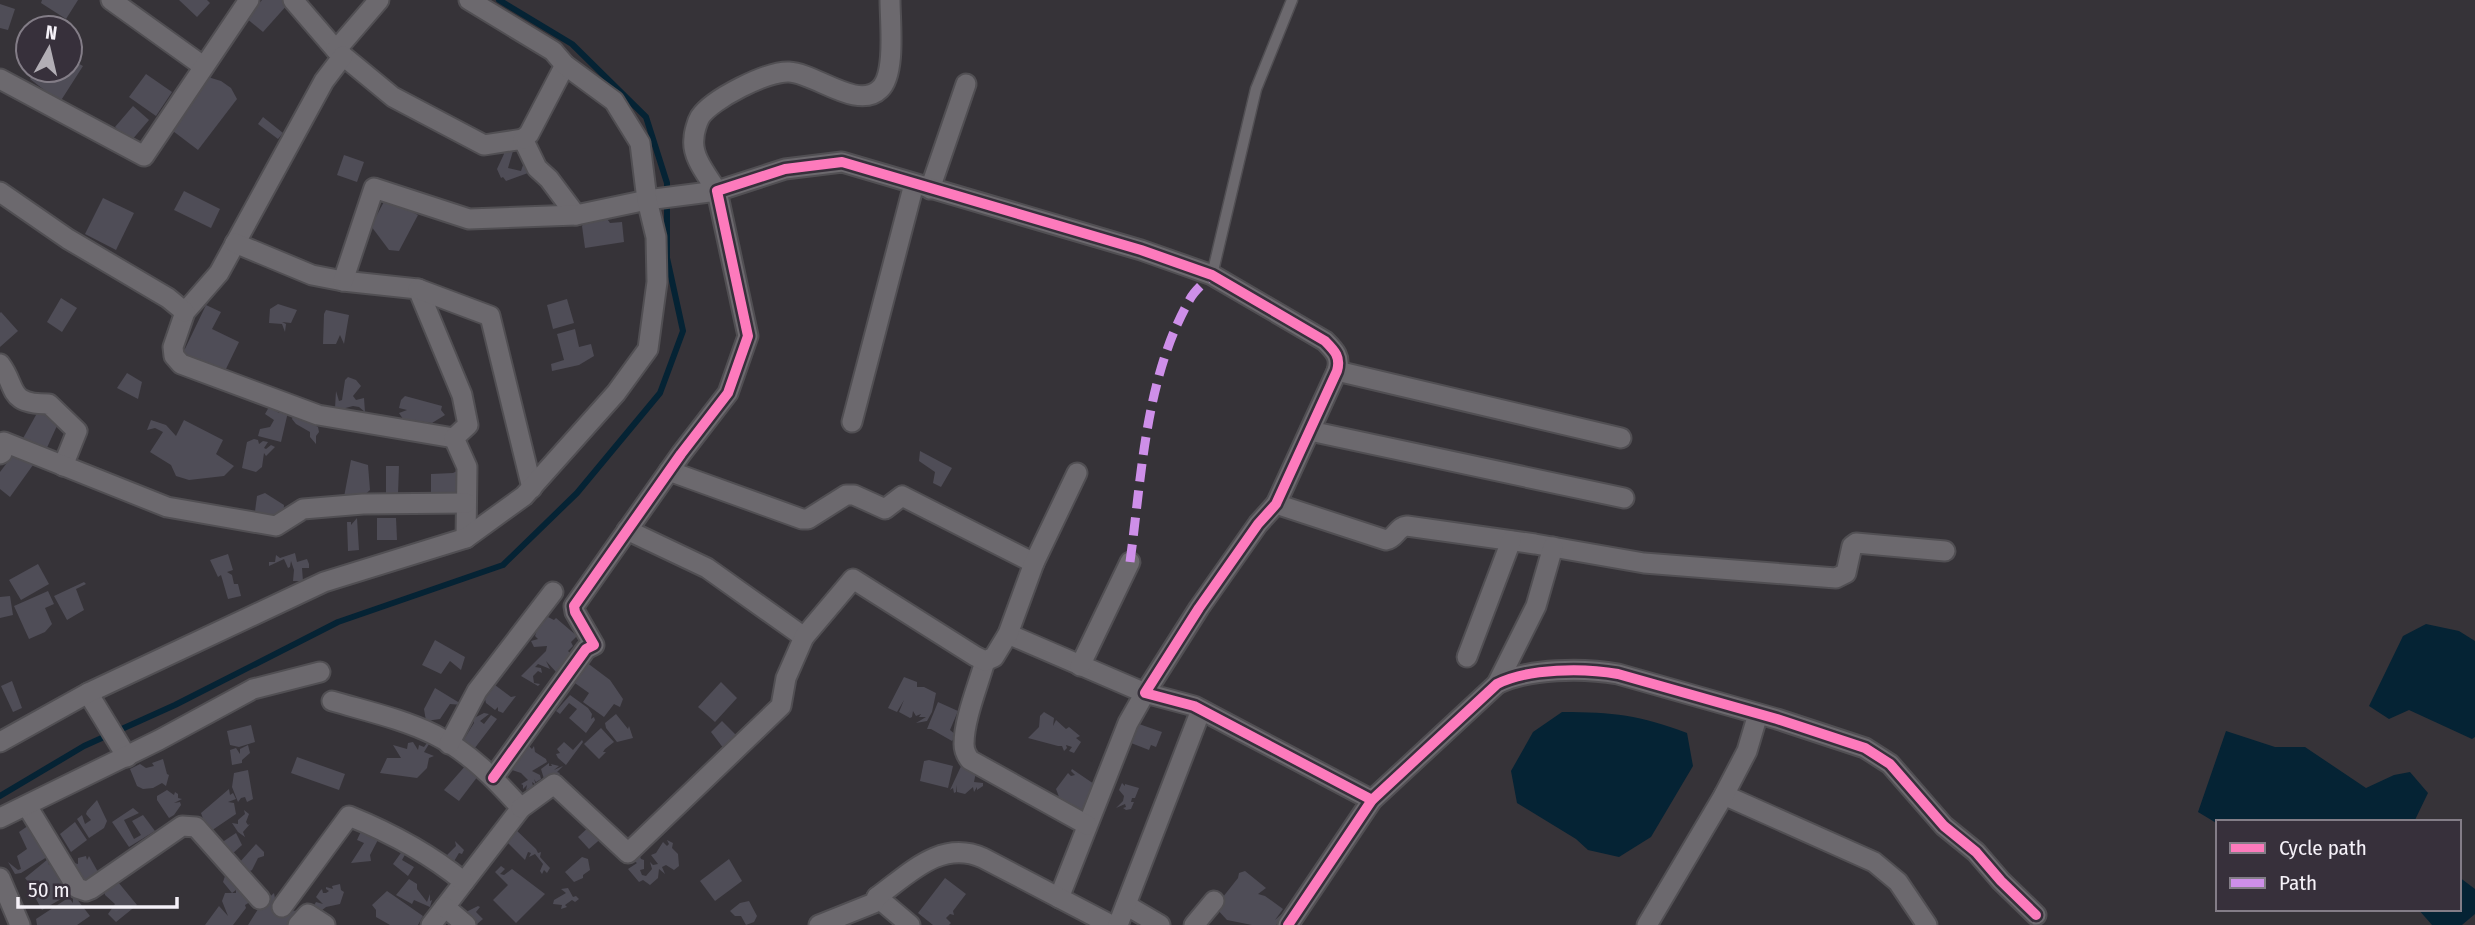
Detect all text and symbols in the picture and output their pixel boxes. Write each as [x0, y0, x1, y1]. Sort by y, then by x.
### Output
north arrow [14, 14, 84, 84]
text: N [44, 20, 59, 45]
legend [2216, 820, 2461, 911]
text: Cycle path [2279, 835, 2367, 861]
scale bar [18, 866, 177, 910]
text: Path [2279, 870, 2317, 896]
text: 50 m [28, 877, 70, 903]

